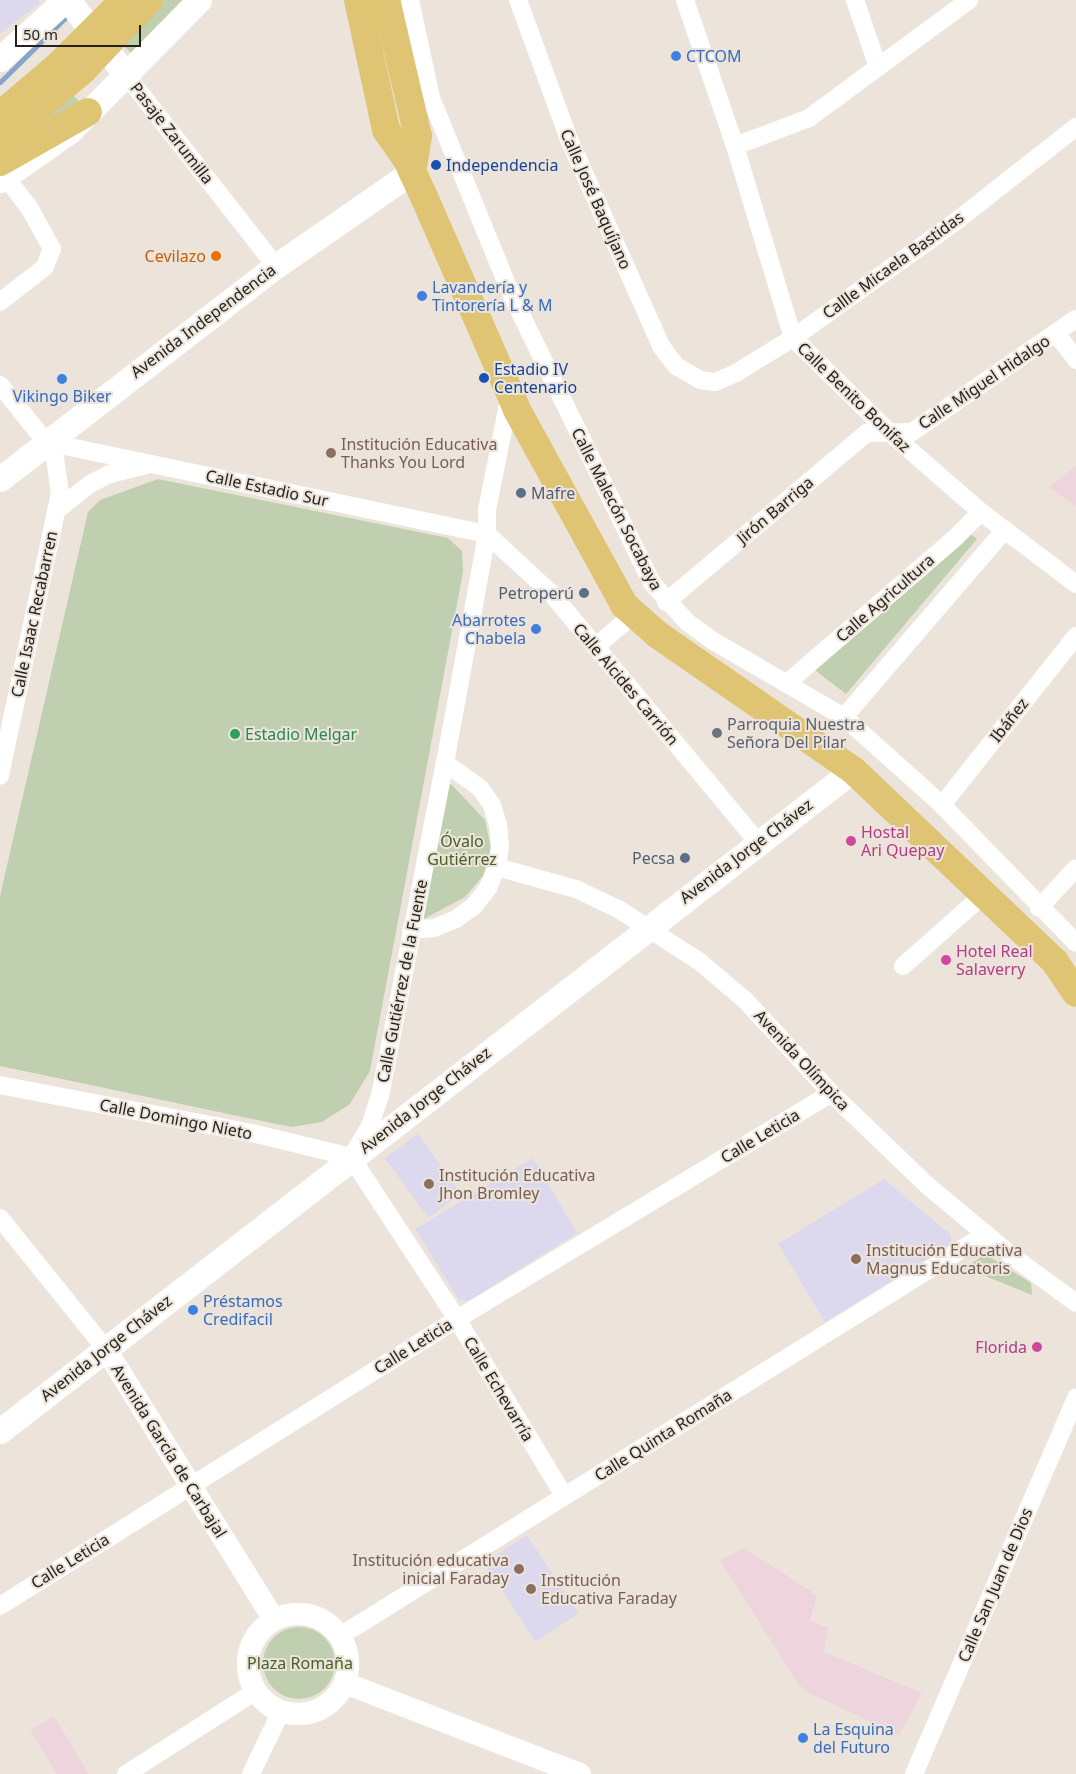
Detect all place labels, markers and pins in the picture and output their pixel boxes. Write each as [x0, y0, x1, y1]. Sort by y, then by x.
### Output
place label: CTCOM [686, 46, 741, 66]
marker: CTCOM [670, 50, 682, 62]
place label: Independencia [446, 155, 558, 175]
marker: Independencia [430, 159, 442, 171]
place label: Cevilazo [145, 246, 206, 266]
marker: Cevilazo [210, 250, 222, 262]
place label: Lavandería y Tintorería L & M [432, 277, 552, 315]
marker: Lavandería y Tintorería L & M [416, 290, 428, 302]
place label: Estadio IV Centenario [494, 359, 577, 397]
marker: Estadio IV Centenario [478, 372, 490, 384]
marker: Vikingo Biker [56, 373, 68, 385]
place label: Vikingo Biker [13, 386, 111, 406]
place label: Institución Educativa Thanks You Lord [341, 434, 497, 472]
marker: Institución Educativa Thanks You Lord [325, 447, 337, 459]
place label: Mafre [531, 483, 575, 503]
marker: Mafre [515, 487, 527, 499]
place label: Petroperú [498, 583, 574, 603]
marker: Petroperú [578, 587, 590, 599]
place label: Abarrotes Chabela [452, 610, 526, 648]
marker: Abarrotes Chabela [530, 623, 542, 635]
place label: Parroquia Nuestra Señora Del Pilar [727, 714, 865, 752]
place label: Estadio Melgar [245, 724, 357, 744]
marker: Parroquia Nuestra Señora Del Pilar [711, 727, 723, 739]
marker: Estadio Melgar [229, 728, 241, 740]
place label: Hostal Ari Quepay [861, 822, 945, 860]
marker: Hostal Ari Quepay [845, 835, 857, 847]
place label: Pecsa [632, 848, 675, 868]
marker: Pecsa [679, 852, 691, 864]
place label: Hotel Real Salaverry [956, 941, 1033, 979]
marker: Hotel Real Salaverry [940, 954, 952, 966]
place label: Institución Educativa Jhon Bromley [439, 1165, 595, 1203]
marker: Institución Educativa Jhon Bromley [423, 1178, 435, 1190]
place label: Institución Educativa Magnus Educatoris [866, 1240, 1022, 1278]
marker: Institución Educativa Magnus Educatoris [850, 1253, 862, 1265]
place label: Préstamos Credifacil [203, 1291, 283, 1329]
marker: Préstamos Credifacil [187, 1304, 199, 1316]
place label: Florida [975, 1337, 1027, 1357]
marker: Florida [1031, 1341, 1043, 1353]
place label: Institución educativa inicial Faraday [353, 1550, 509, 1588]
marker: Institución educativa inicial Faraday [513, 1563, 525, 1575]
place label: Institución Educativa Faraday [541, 1570, 677, 1608]
marker: Institución Educativa Faraday [525, 1583, 537, 1595]
place label: La Esquina del Futuro [813, 1719, 894, 1757]
marker: La Esquina del Futuro [797, 1732, 809, 1744]

